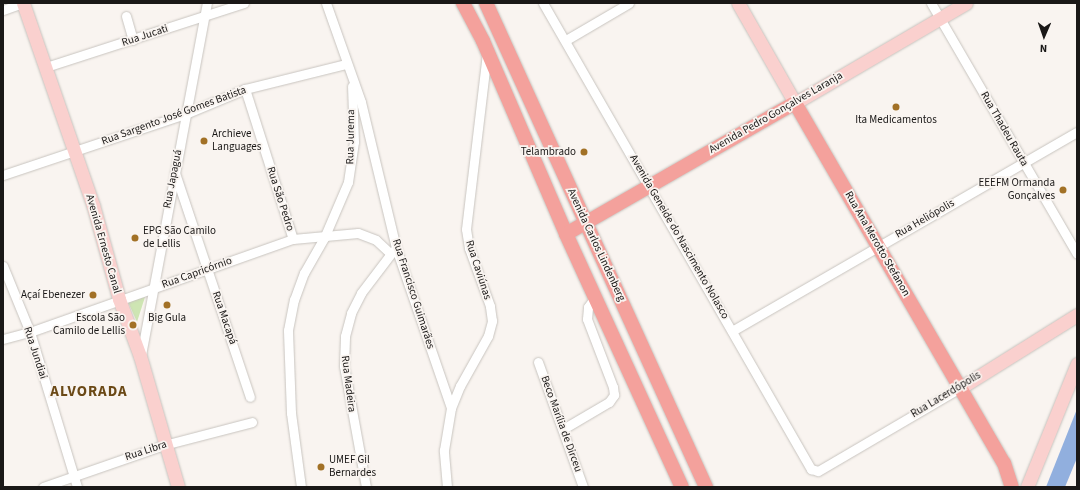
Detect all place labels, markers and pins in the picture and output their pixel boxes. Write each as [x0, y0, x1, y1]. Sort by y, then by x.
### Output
marker: Ita Medicamentos [891, 102, 901, 112]
place label: Ita Medicamentos [855, 113, 937, 127]
place label: Archieve Languages [212, 128, 261, 154]
marker: Archieve Languages [199, 136, 209, 146]
place label: Telambrado [521, 145, 576, 159]
marker: Telambrado [579, 147, 589, 157]
place label: EEEFM Ormanda Gonçalves [979, 177, 1055, 203]
marker: EEEFM Ormanda Gonçalves [1058, 185, 1068, 195]
place label: EPG São Camilo de Lellis [143, 225, 216, 251]
marker: EPG São Camilo de Lellis [130, 233, 140, 243]
place label: Açaí Ebenezer [21, 288, 85, 302]
marker: Açaí Ebenezer [88, 290, 98, 300]
marker: Big Gula [162, 300, 172, 310]
place label: Big Gula [148, 311, 186, 325]
place label: Escola São Camilo de Lellis [53, 312, 125, 338]
marker: Escola São Camilo de Lellis [128, 320, 138, 330]
place label: UMEF Gil Bernardes [329, 454, 376, 480]
marker: UMEF Gil Bernardes [316, 462, 326, 472]

